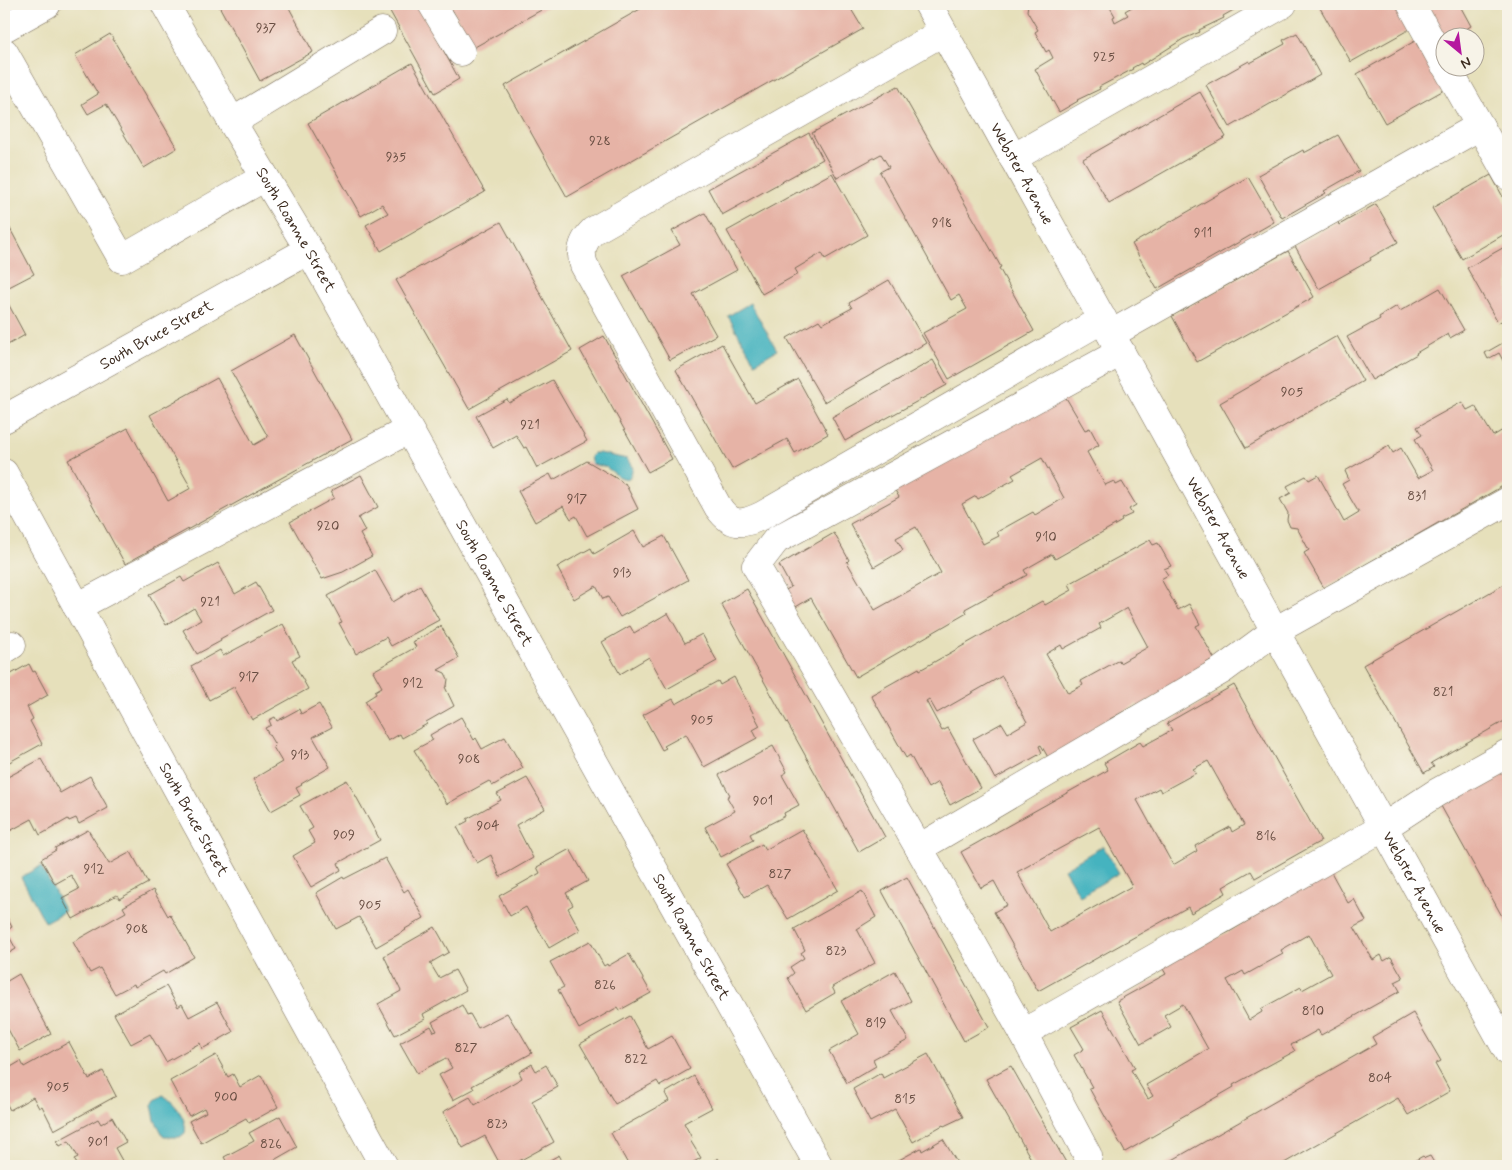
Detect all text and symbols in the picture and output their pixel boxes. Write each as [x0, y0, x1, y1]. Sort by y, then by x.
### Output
house number: 937 [256, 19, 276, 37]
north arrow [1434, 28, 1484, 78]
house number: 925 [1093, 48, 1115, 66]
text: N [1457, 52, 1474, 73]
street label: Webster Avenue [985, 119, 1059, 229]
house number: 928 [589, 132, 611, 150]
house number: 935 [386, 148, 406, 166]
street label: South Roanne Street [251, 163, 341, 297]
house number: 918 [932, 214, 952, 232]
house number: 911 [1194, 224, 1212, 242]
street label: South Bruce Street [96, 294, 217, 375]
house number: 905 [1281, 383, 1304, 401]
house number: 921 [520, 416, 540, 434]
street label: Webster Avenue [1181, 473, 1255, 583]
house number: 831 [1407, 487, 1427, 505]
house number: 917 [567, 490, 588, 508]
street label: South Roanne Street [451, 516, 538, 650]
house number: 920 [317, 517, 339, 535]
house number: 910 [1035, 528, 1057, 546]
house number: 913 [613, 564, 632, 582]
house number: 921 [200, 593, 220, 611]
house number: 917 [239, 668, 260, 686]
house number: 912 [402, 674, 424, 692]
house number: 821 [1433, 683, 1453, 701]
house number: 905 [691, 711, 714, 729]
house number: 913 [291, 746, 310, 764]
house number: 908 [458, 750, 480, 768]
street label: South Bruce Street [154, 759, 234, 880]
house number: 901 [753, 792, 773, 810]
house number: 904 [476, 817, 500, 835]
house number: 909 [333, 826, 355, 844]
house number: 816 [1256, 827, 1276, 845]
street label: Webster Avenue [1377, 828, 1451, 937]
house number: 912 [83, 860, 105, 878]
house number: 827 [768, 865, 792, 883]
street label: South Roanne Street [648, 870, 735, 1004]
house number: 905 [359, 896, 382, 914]
house number: 908 [126, 920, 148, 938]
house number: 823 [826, 942, 847, 960]
house number: 826 [594, 976, 616, 994]
house number: 810 [1302, 1002, 1324, 1020]
house number: 819 [865, 1014, 887, 1032]
house number: 827 [454, 1039, 478, 1057]
house number: 822 [624, 1050, 648, 1068]
house number: 804 [1368, 1069, 1392, 1087]
house number: 905 [47, 1078, 70, 1096]
house number: 900 [214, 1088, 238, 1106]
house number: 815 [894, 1090, 916, 1108]
house number: 823 [487, 1115, 508, 1133]
house number: 901 [88, 1133, 108, 1151]
house number: 826 [260, 1135, 282, 1153]

